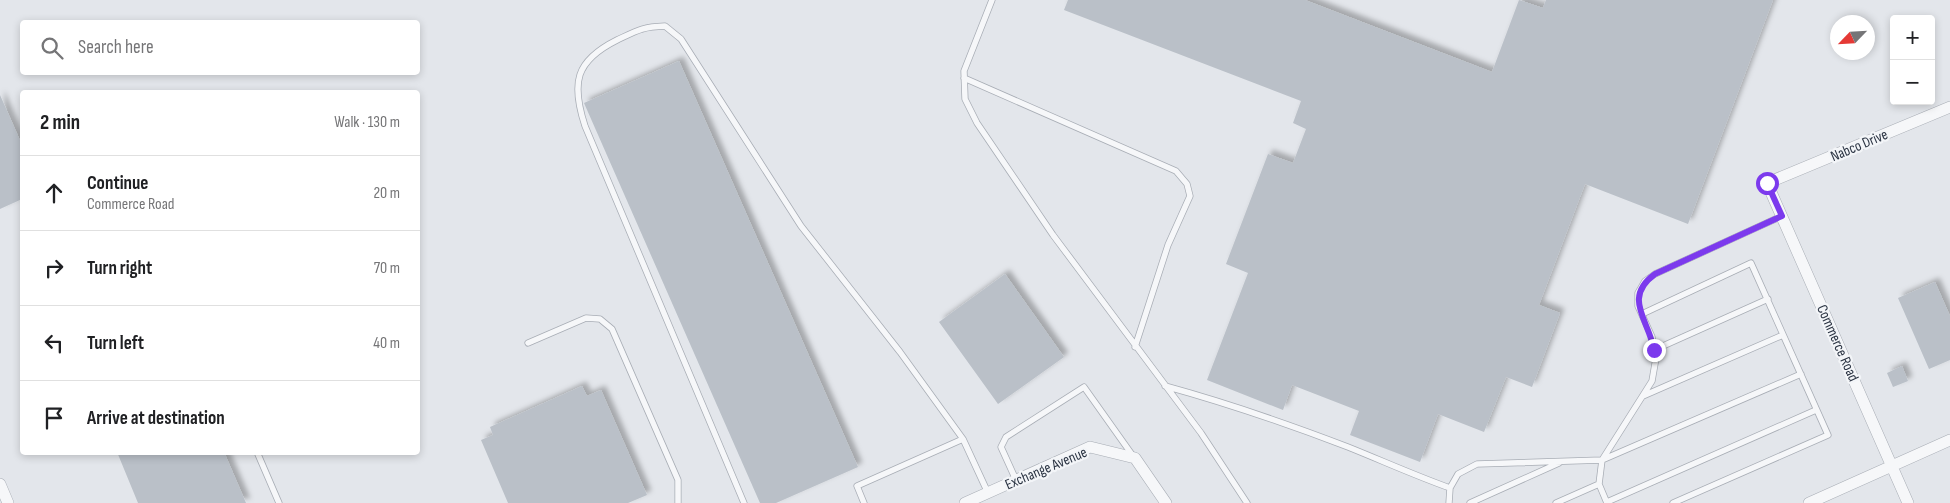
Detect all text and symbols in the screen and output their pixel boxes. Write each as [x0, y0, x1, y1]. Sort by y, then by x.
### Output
north arrow [1830, 15, 1875, 60]
map controls [1890, 15, 1935, 105]
button: + [1890, 15, 1935, 60]
search box [20, 20, 420, 75]
icon: search [38, 34, 66, 62]
text: Search here [78, 36, 154, 59]
button: − [1890, 60, 1935, 105]
text: 2 min [40, 110, 80, 135]
text: Walk · 130 m [334, 113, 400, 132]
street label: Nabco Drive [1828, 125, 1891, 166]
text: Continue [87, 172, 148, 195]
route start [1756, 172, 1779, 195]
icon: ahead [40, 179, 68, 207]
text: 20 m [373, 184, 400, 203]
text: Commerce Road [87, 195, 175, 214]
icon: right [40, 254, 68, 282]
text: Turn right [87, 257, 152, 280]
text: 70 m [374, 259, 400, 278]
street label: Commerce Road [1812, 302, 1863, 385]
icon: left [40, 329, 68, 357]
text: Turn left [87, 332, 144, 355]
text: 40 m [373, 334, 400, 353]
route end [1643, 339, 1666, 362]
icon: arrive [40, 404, 68, 432]
text: Arrive at destination [87, 407, 225, 430]
street label: Exchange Avenue [1002, 443, 1090, 494]

